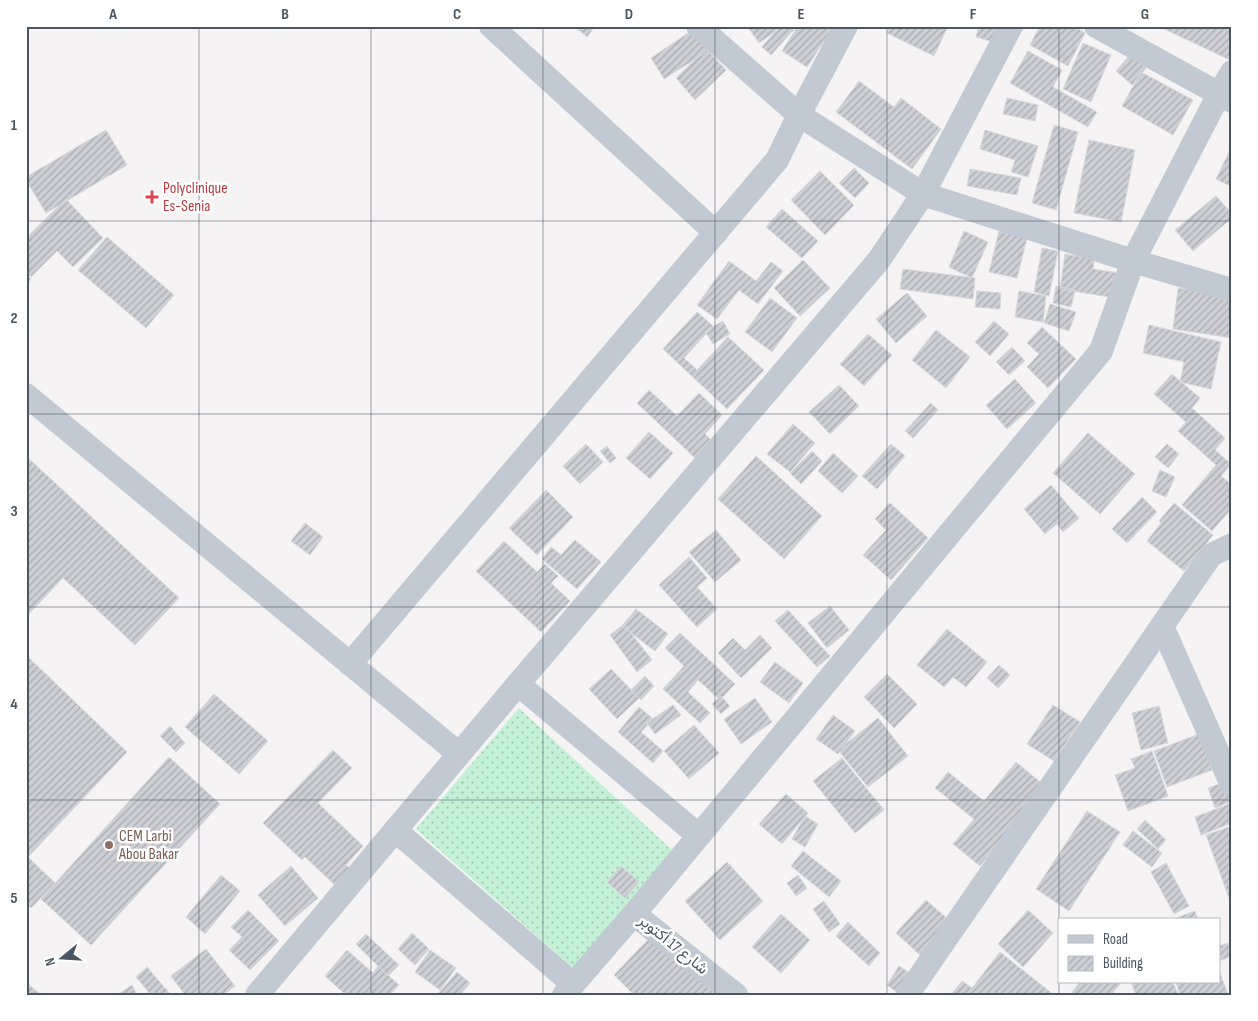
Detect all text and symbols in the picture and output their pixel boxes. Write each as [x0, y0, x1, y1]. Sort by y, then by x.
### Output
text: A [108, 5, 117, 24]
text: B [281, 5, 289, 24]
text: C [453, 5, 461, 24]
text: D [625, 5, 633, 24]
text: E [798, 5, 805, 24]
text: F [970, 5, 977, 24]
text: G [1141, 5, 1149, 24]
text: 1 [11, 116, 18, 135]
place label: Polyclinique Es-Senia [163, 179, 228, 216]
marker: Polyclinique Es-Senia [145, 190, 159, 204]
text: 2 [10, 309, 18, 328]
text: 3 [10, 502, 18, 521]
text: 4 [10, 695, 18, 714]
place label: CEM Larbi Abou Bakar [118, 827, 179, 864]
marker: CEM Larbi Abou Bakar [103, 839, 115, 851]
text: 5 [10, 889, 18, 908]
street label: شارع 17 أكتوبر [633, 911, 712, 980]
legend [1058, 918, 1220, 984]
text: Road [1103, 930, 1128, 949]
north arrow [38, 934, 88, 984]
text: Building [1103, 954, 1143, 973]
text: N [41, 956, 59, 968]

